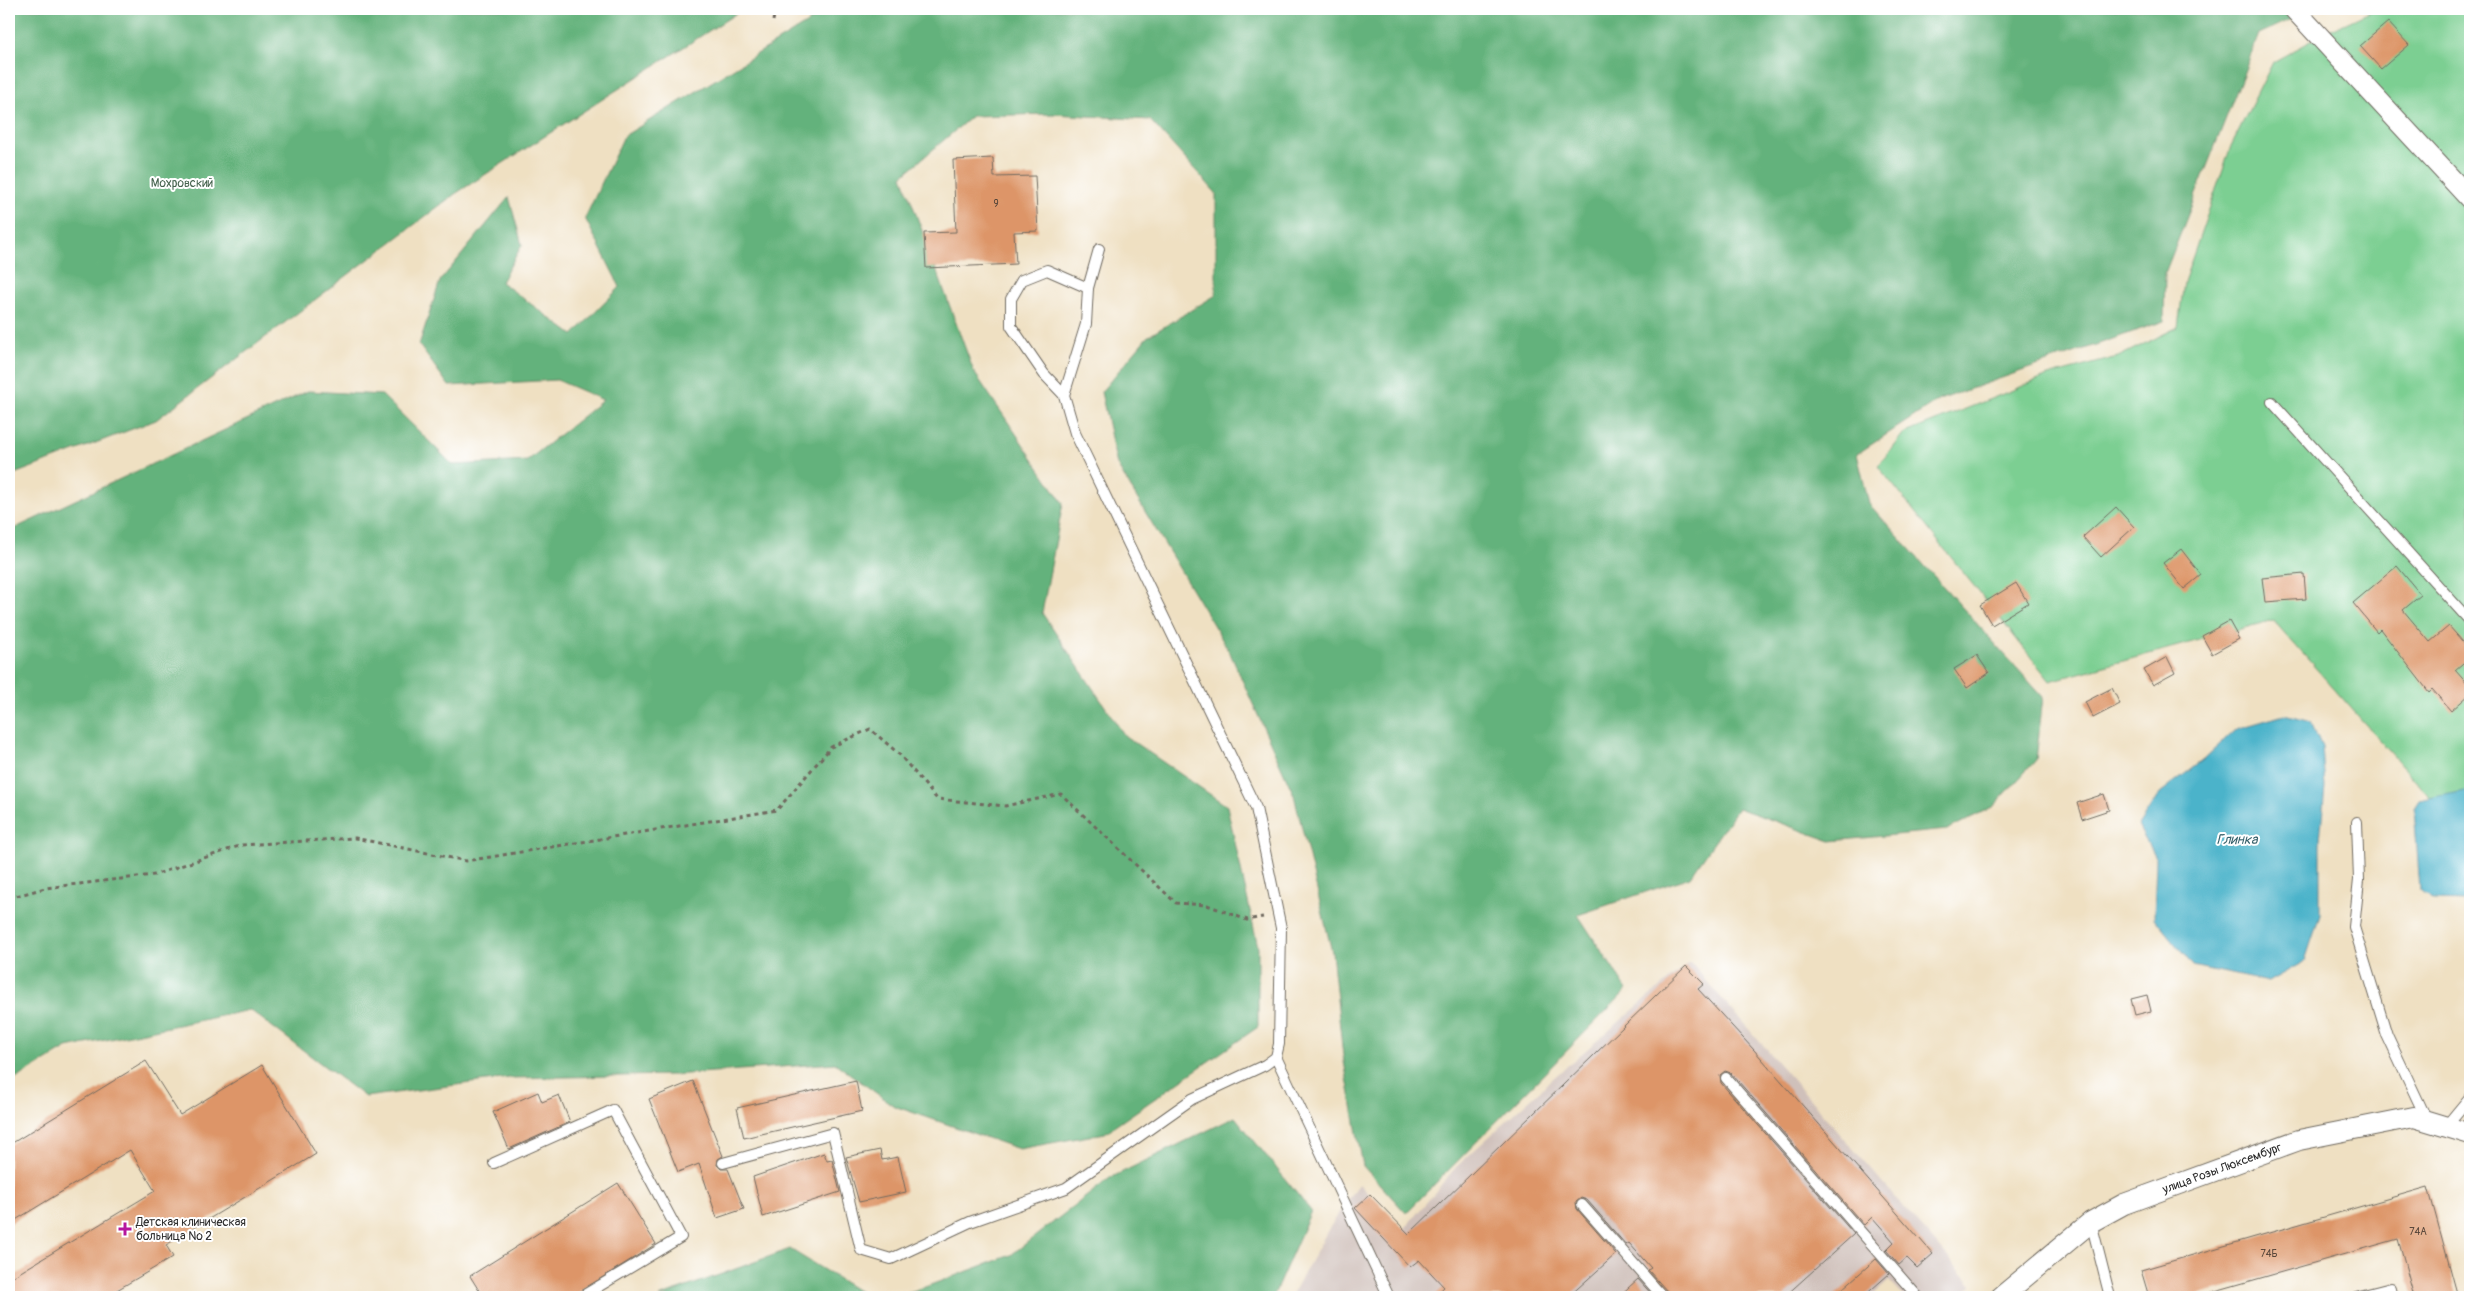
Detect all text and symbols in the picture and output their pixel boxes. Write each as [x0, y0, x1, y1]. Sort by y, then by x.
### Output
park label: Мохровский [151, 176, 213, 191]
house number: 9 [993, 198, 999, 210]
water label: Глинка [2216, 831, 2259, 848]
street label: улица Розы Люксембург [2159, 1140, 2283, 1197]
place label: Детская клиническая больница № 2 [135, 1215, 246, 1244]
marker: Детская клиническая больница № 2 [118, 1222, 132, 1236]
house number: 74А [2409, 1226, 2427, 1238]
house number: 74Б [2260, 1248, 2278, 1260]

